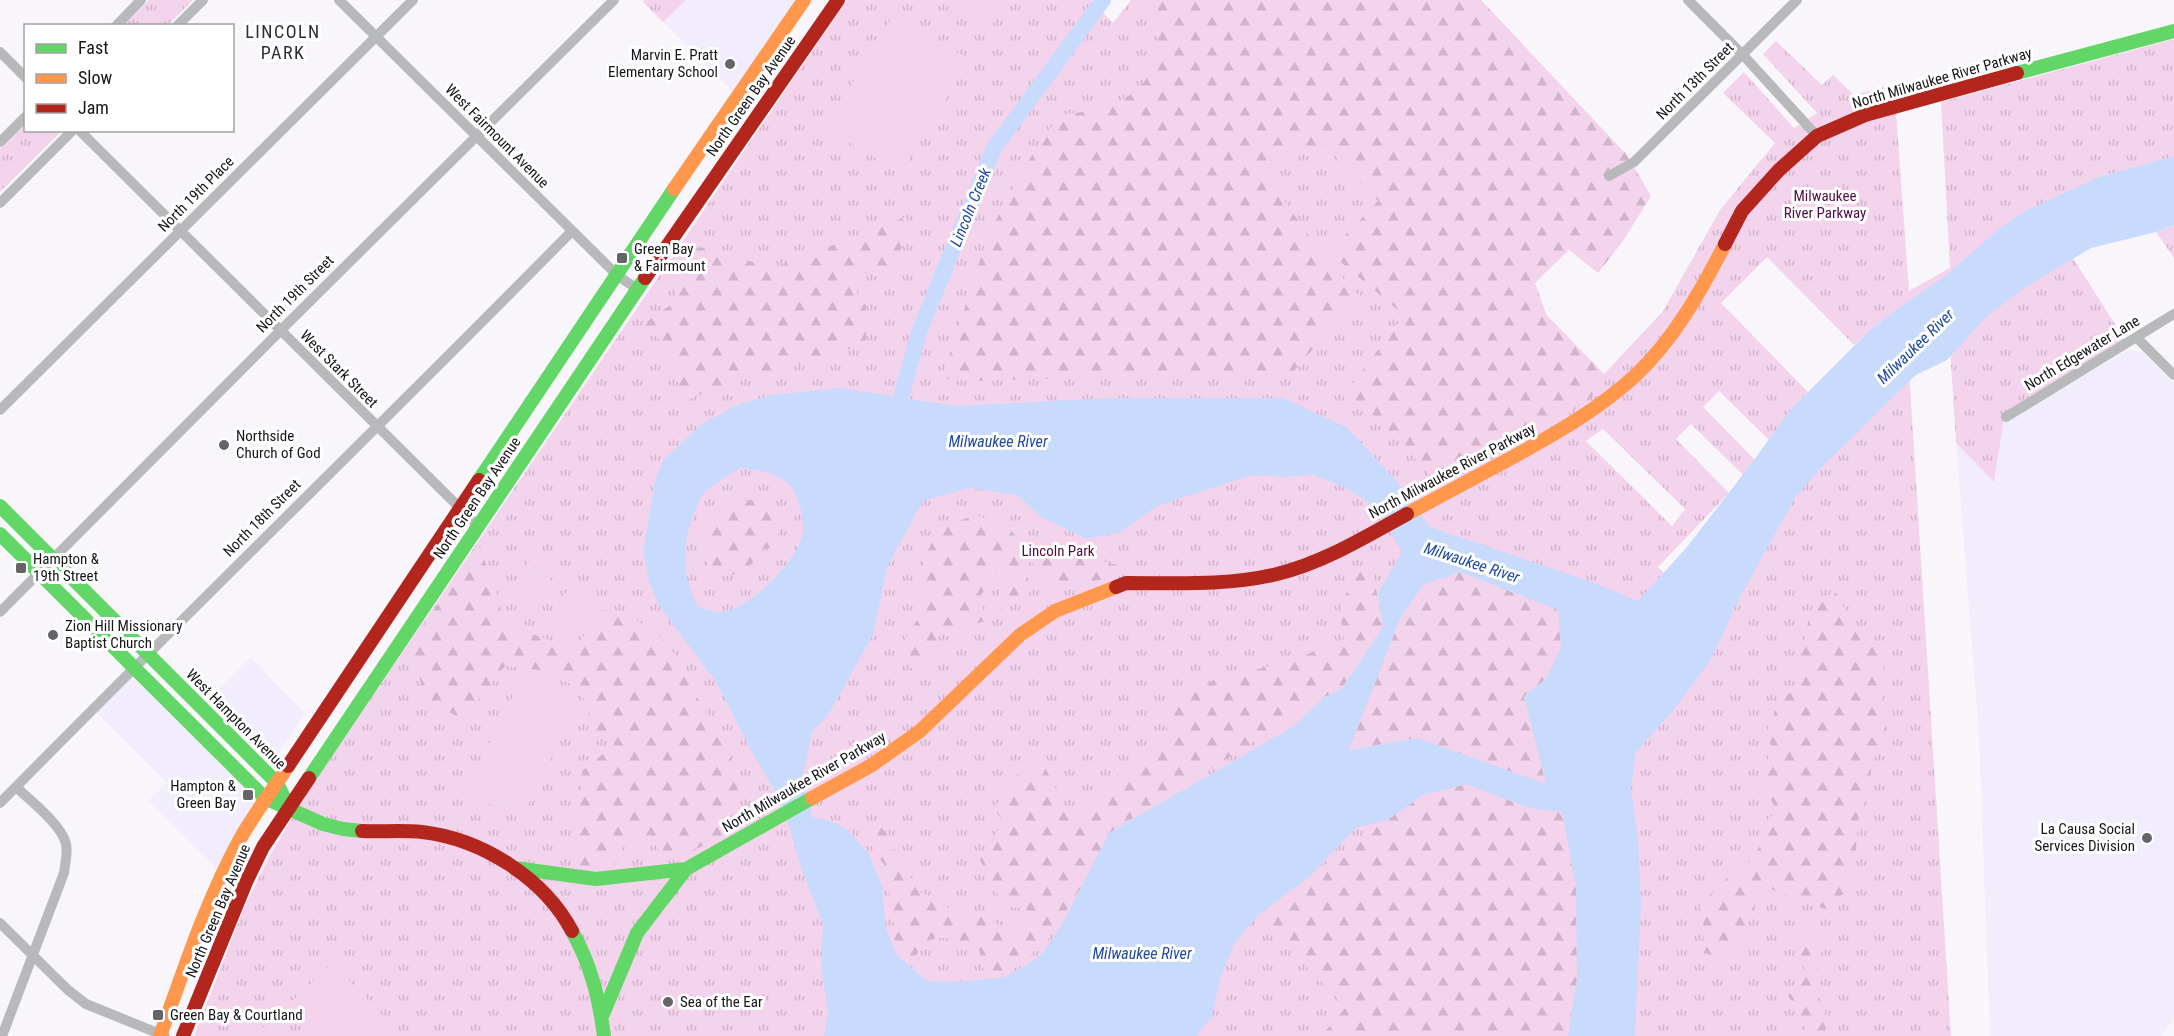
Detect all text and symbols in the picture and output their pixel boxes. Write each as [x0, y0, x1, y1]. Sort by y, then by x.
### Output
district label: LINCOLN PARK [245, 21, 321, 63]
legend [24, 24, 234, 132]
street label: North Green Bay Avenue [703, 32, 799, 160]
text: Fast [78, 37, 109, 58]
street label: North 13th Street [1653, 39, 1737, 123]
street label: North Milwaukee River Parkway [1850, 44, 2034, 112]
place label: Marvin E. Pratt Elementary School [608, 46, 718, 81]
marker: Marvin E. Pratt Elementary School [723, 57, 737, 71]
text: Slow [78, 67, 113, 88]
street label: West Fairmount Avenue [441, 80, 553, 192]
text: Jam [78, 97, 109, 118]
street label: North 19th Place [154, 152, 238, 236]
water label: Lincoln Creek [946, 164, 995, 249]
park label: Milwaukee River Parkway [1784, 187, 1866, 222]
place label: Green Bay & Fairmount [634, 240, 706, 275]
marker: Green Bay & Fairmount [615, 251, 629, 265]
street label: North 19th Street [253, 252, 337, 336]
water label: Milwaukee River [1873, 304, 1959, 388]
street label: North Edgewater Lane [2021, 312, 2143, 394]
street label: West Stark Street [296, 326, 382, 412]
street label: North Milwaukee River Parkway [1366, 419, 1538, 523]
place label: Northside Church of God [236, 427, 321, 462]
water label: Milwaukee River [948, 432, 1049, 451]
street label: North Green Bay Avenue [430, 434, 524, 562]
marker: Northside Church of God [217, 438, 231, 452]
street label: North 18th Street [220, 476, 304, 560]
water label: Milwaukee River [1422, 538, 1523, 587]
park label: Lincoln Park [1021, 542, 1095, 560]
place label: Hampton & 19th Street [33, 550, 100, 585]
marker: Hampton & 19th Street [14, 561, 28, 575]
place label: Zion Hill Missionary Baptist Church [65, 617, 182, 652]
marker: Zion Hill Missionary Baptist Church [46, 628, 60, 642]
street label: West Hampton Avenue [182, 665, 290, 773]
street label: North Milwaukee River Parkway [719, 728, 889, 836]
place label: Hampton & Green Bay [170, 777, 237, 812]
marker: Hampton & Green Bay [241, 788, 255, 802]
place label: La Causa Social Services Division [2034, 820, 2135, 855]
marker: La Causa Social Services Division [2140, 831, 2154, 845]
street label: North Green Bay Avenue [182, 842, 254, 980]
water label: Milwaukee River [1092, 944, 1193, 963]
place label: Sea of the Ear [680, 993, 763, 1011]
marker: Sea of the Ear [661, 995, 675, 1009]
place label: Green Bay & Courtland [170, 1006, 303, 1024]
marker: Green Bay & Courtland [151, 1008, 165, 1022]

